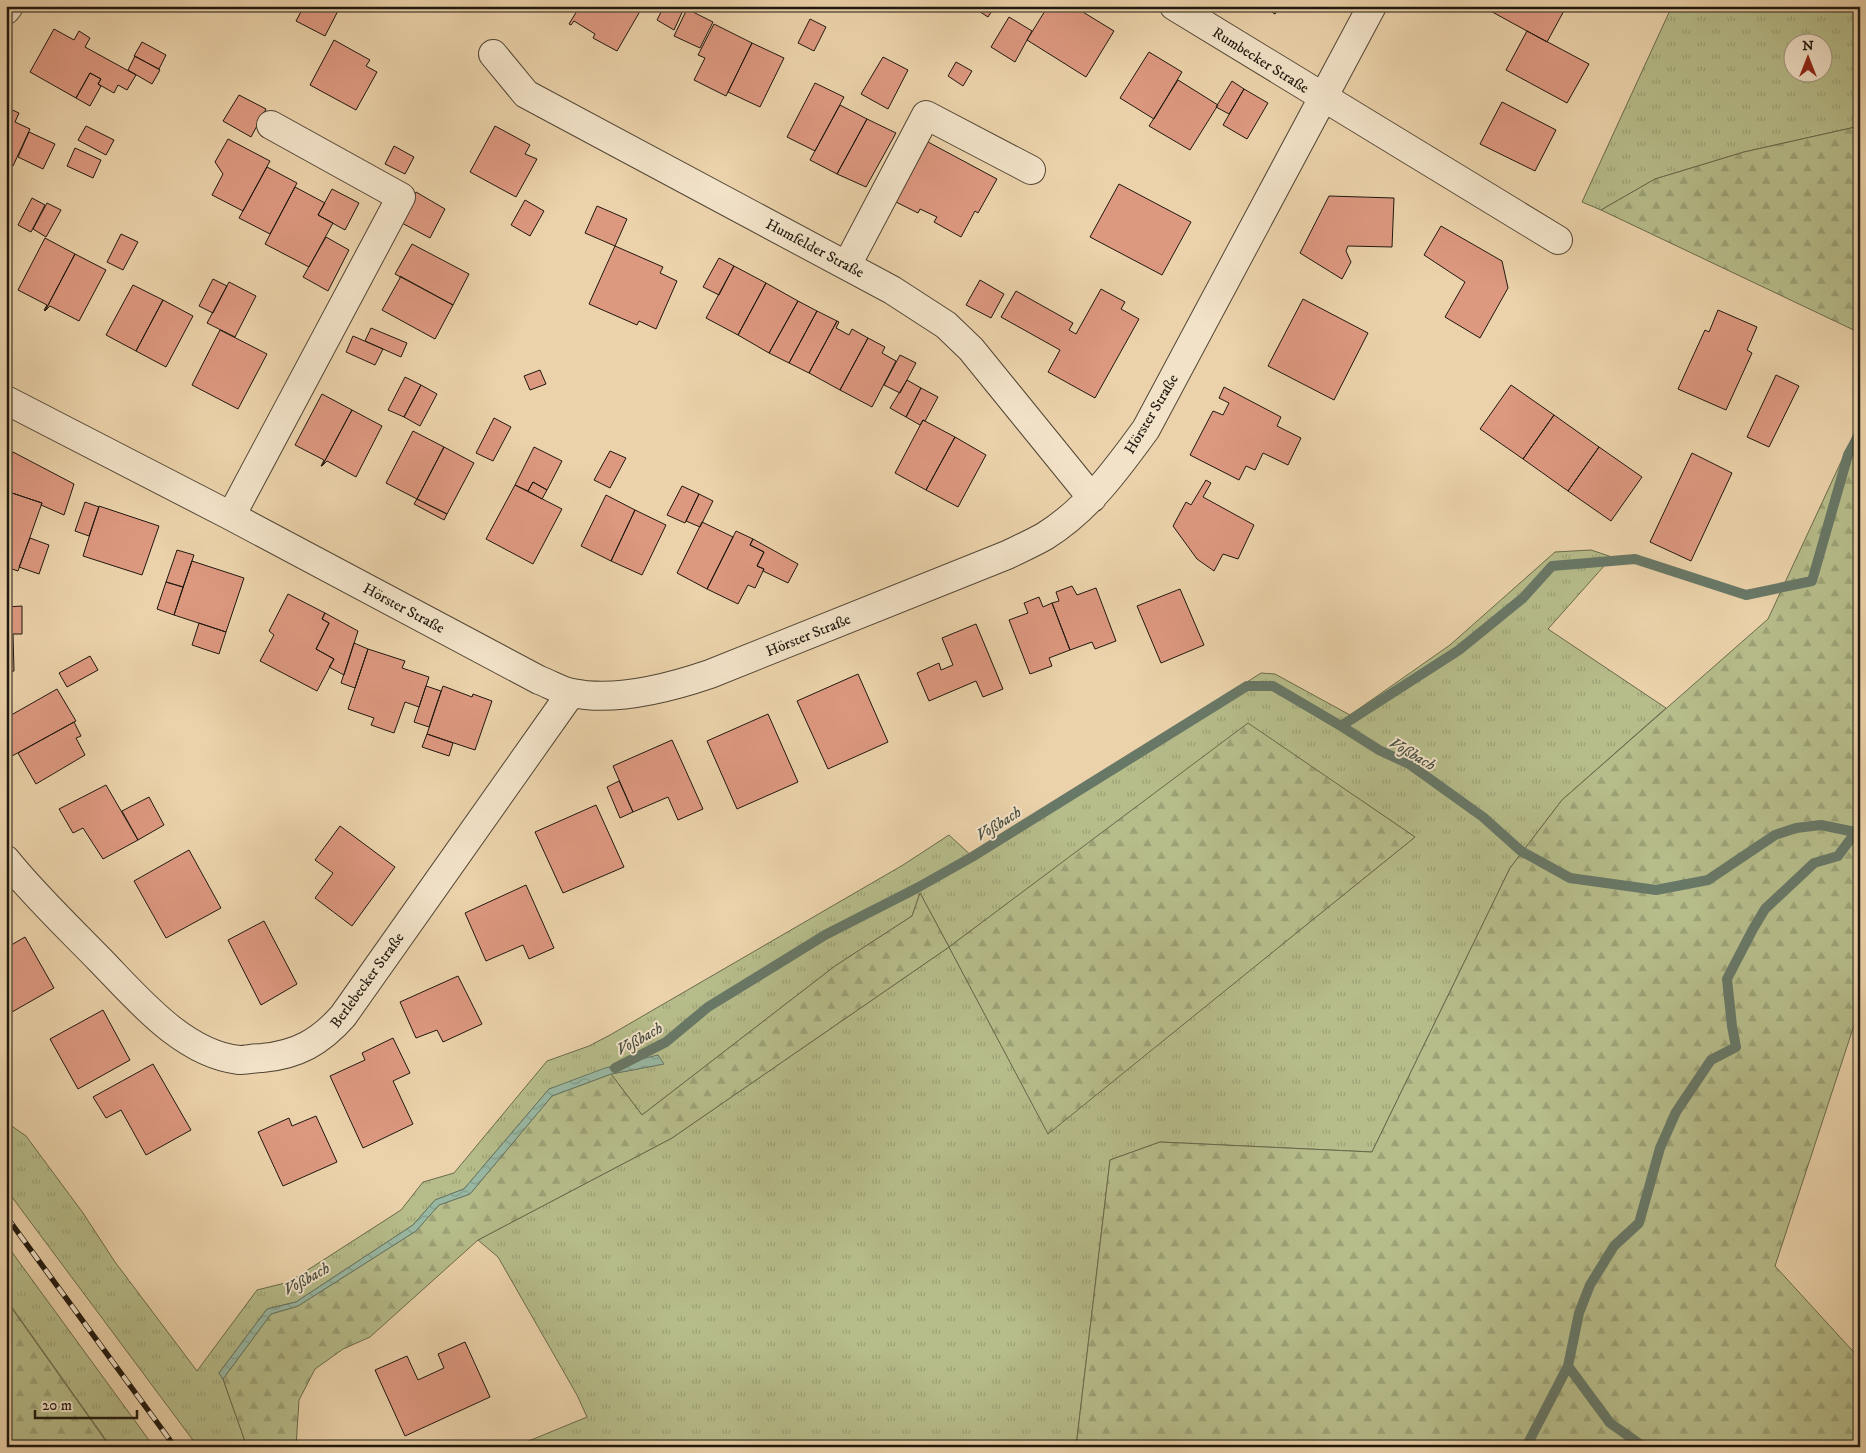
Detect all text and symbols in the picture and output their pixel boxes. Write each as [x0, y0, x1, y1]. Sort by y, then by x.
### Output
street label: Rumbecker Straße [1209, 23, 1313, 98]
north arrow [1784, 32, 1834, 82]
text: N [1802, 37, 1814, 55]
street label: Humfelder Straße [762, 215, 867, 282]
street label: Hörster Straße [1120, 371, 1183, 458]
street label: Hörster Straße [360, 579, 448, 638]
street label: Hörster Straße [763, 610, 853, 661]
water label: Voßbach [1386, 733, 1439, 775]
water label: Voßbach [972, 802, 1025, 846]
street label: Berlebecker Straße [326, 929, 409, 1032]
water label: Voßbach [613, 1018, 666, 1060]
water label: Voßbach [280, 1258, 333, 1300]
scale bar [35, 1388, 138, 1420]
text: 20 m [42, 1396, 72, 1415]

